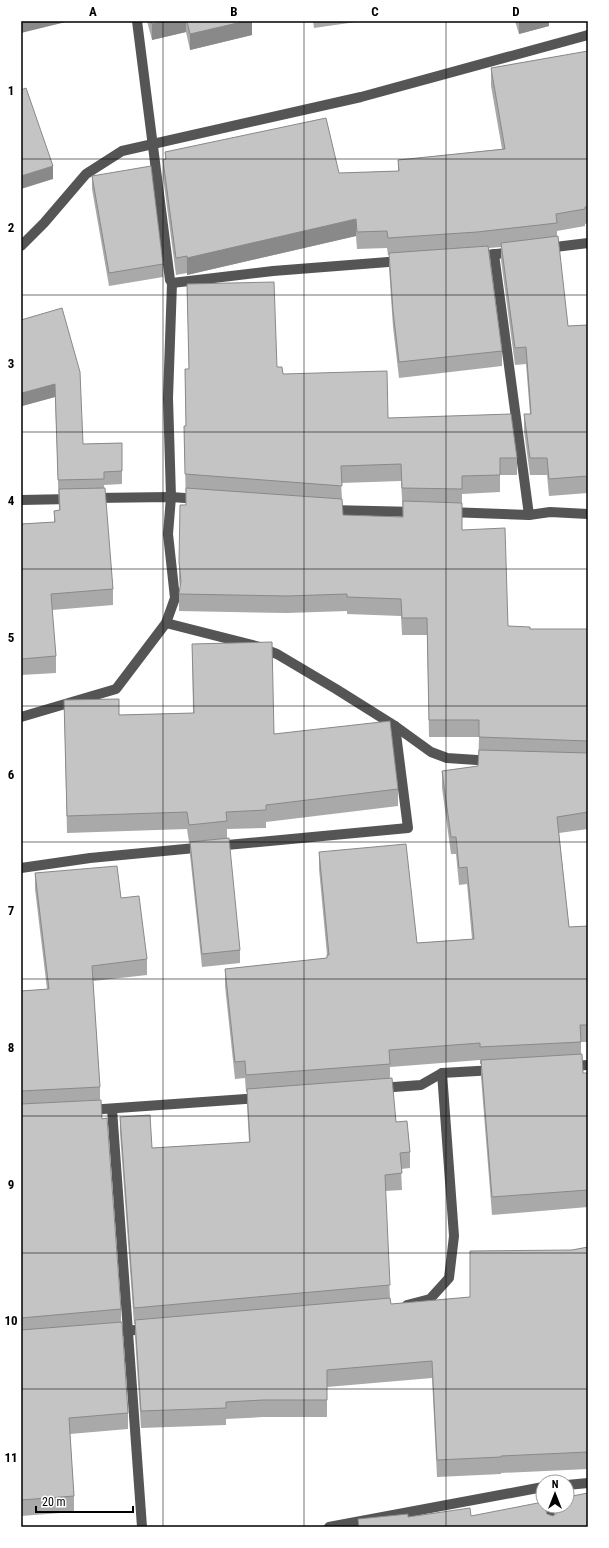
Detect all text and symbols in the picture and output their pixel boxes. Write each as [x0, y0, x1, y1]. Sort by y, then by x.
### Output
text: A [89, 4, 97, 19]
text: B [230, 4, 238, 19]
text: C [371, 4, 379, 19]
text: D [512, 4, 520, 19]
text: 1 [8, 83, 14, 98]
text: 2 [8, 220, 15, 235]
text: 3 [8, 356, 14, 371]
text: 4 [8, 493, 15, 508]
text: 5 [8, 630, 15, 645]
text: 6 [8, 767, 15, 782]
text: 7 [8, 903, 15, 918]
text: 8 [8, 1040, 14, 1055]
text: 9 [8, 1177, 14, 1192]
text: 10 [4, 1313, 18, 1328]
text: 11 [4, 1450, 18, 1465]
north arrow [535, 1474, 575, 1514]
text: N [552, 1478, 559, 1491]
scale bar [36, 1488, 133, 1514]
text: 20 m [42, 1495, 66, 1509]

